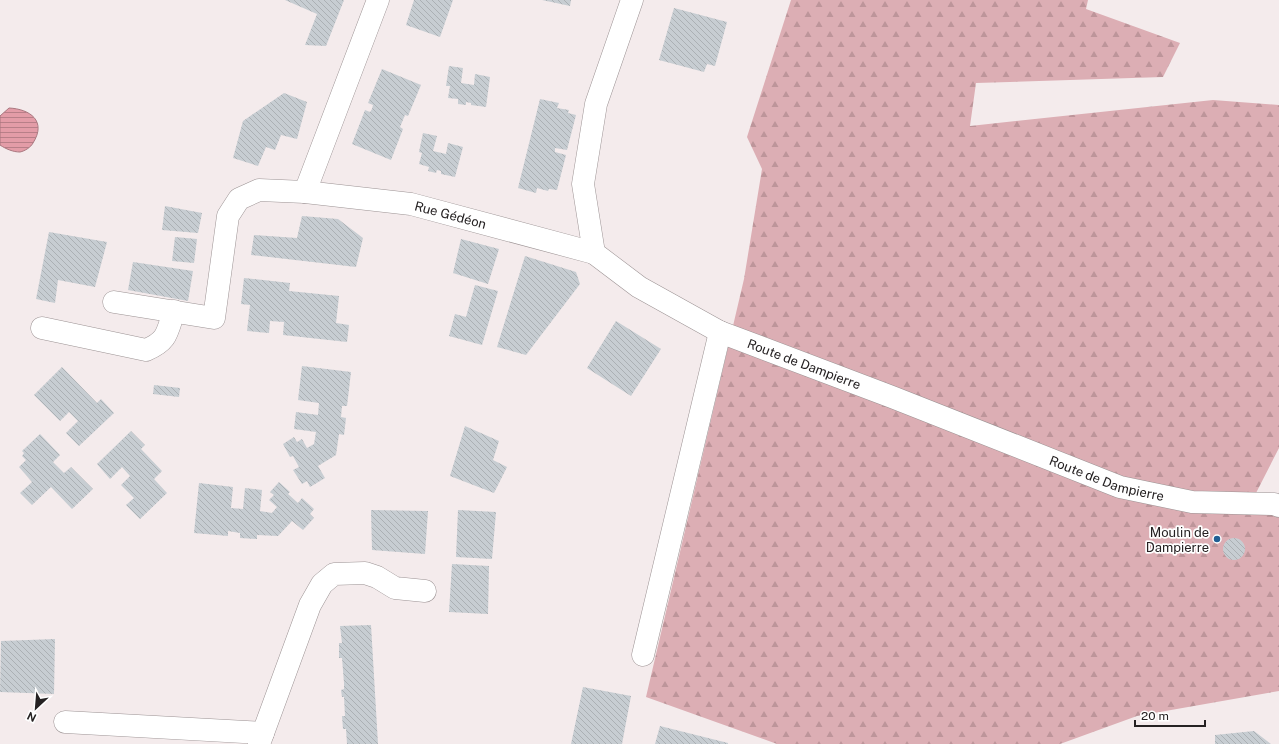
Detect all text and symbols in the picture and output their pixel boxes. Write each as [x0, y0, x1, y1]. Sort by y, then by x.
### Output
street label: Rue Gédéon [413, 198, 488, 231]
street label: Route de Dampierre [745, 336, 863, 392]
street label: Route de Dampierre [1047, 452, 1166, 504]
place label: Moulin de Dampierre [1146, 525, 1209, 555]
marker: Moulin de Dampierre [1212, 534, 1222, 544]
north arrow [16, 688, 56, 728]
scale bar [1135, 702, 1205, 728]
text: 20 m [1141, 709, 1169, 723]
text: N [25, 710, 38, 724]

